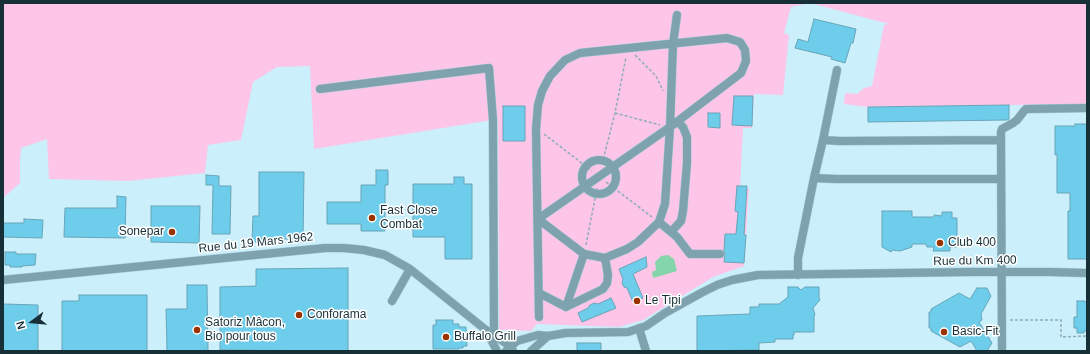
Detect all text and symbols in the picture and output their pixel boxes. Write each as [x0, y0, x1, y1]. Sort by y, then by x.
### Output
place label: Fast Close Combat [380, 204, 437, 232]
marker: Fast Close Combat [367, 213, 377, 223]
place label: Sonepar [119, 225, 164, 239]
marker: Sonepar [167, 227, 177, 237]
street label: Rue du 19 Mars 1962 [198, 230, 314, 256]
place label: Club 400 [948, 236, 996, 250]
marker: Club 400 [935, 238, 945, 248]
street label: Rue du Km 400 [933, 253, 1017, 269]
place label: Le Tipi [645, 294, 681, 308]
marker: Le Tipi [632, 296, 642, 306]
north arrow [12, 302, 52, 342]
place label: Conforama [307, 308, 366, 322]
marker: Conforama [294, 310, 304, 320]
place label: Satoriz Mâcon, Bio pour tous [205, 316, 285, 344]
text: N [14, 320, 27, 331]
marker: Satoriz Mâcon, Bio pour tous [192, 325, 202, 335]
place label: Basic-Fit [952, 325, 999, 339]
marker: Basic-Fit [939, 327, 949, 337]
place label: Buffalo Grill [454, 330, 516, 344]
marker: Buffalo Grill [441, 332, 451, 342]

